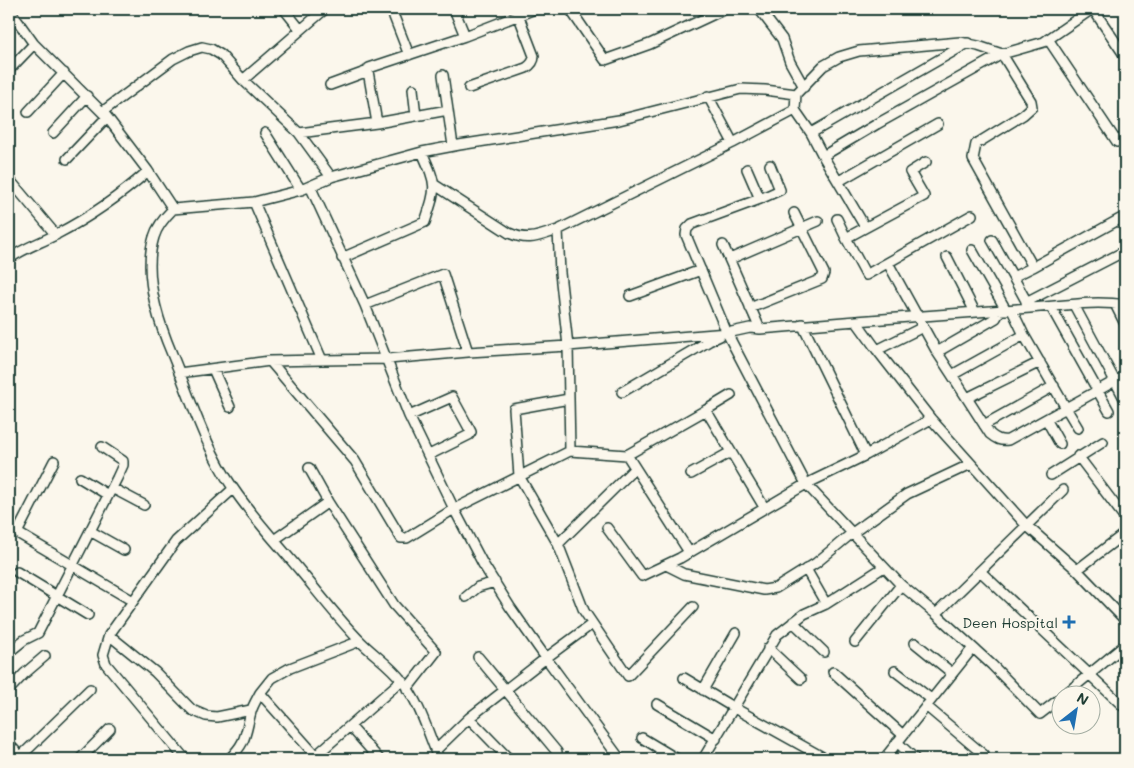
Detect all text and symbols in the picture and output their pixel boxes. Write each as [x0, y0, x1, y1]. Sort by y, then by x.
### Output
place label: Deen Hospital [962, 613, 1058, 632]
marker: Deen Hospital [1062, 615, 1076, 629]
north arrow [1052, 686, 1102, 736]
text: N [1073, 688, 1092, 709]

